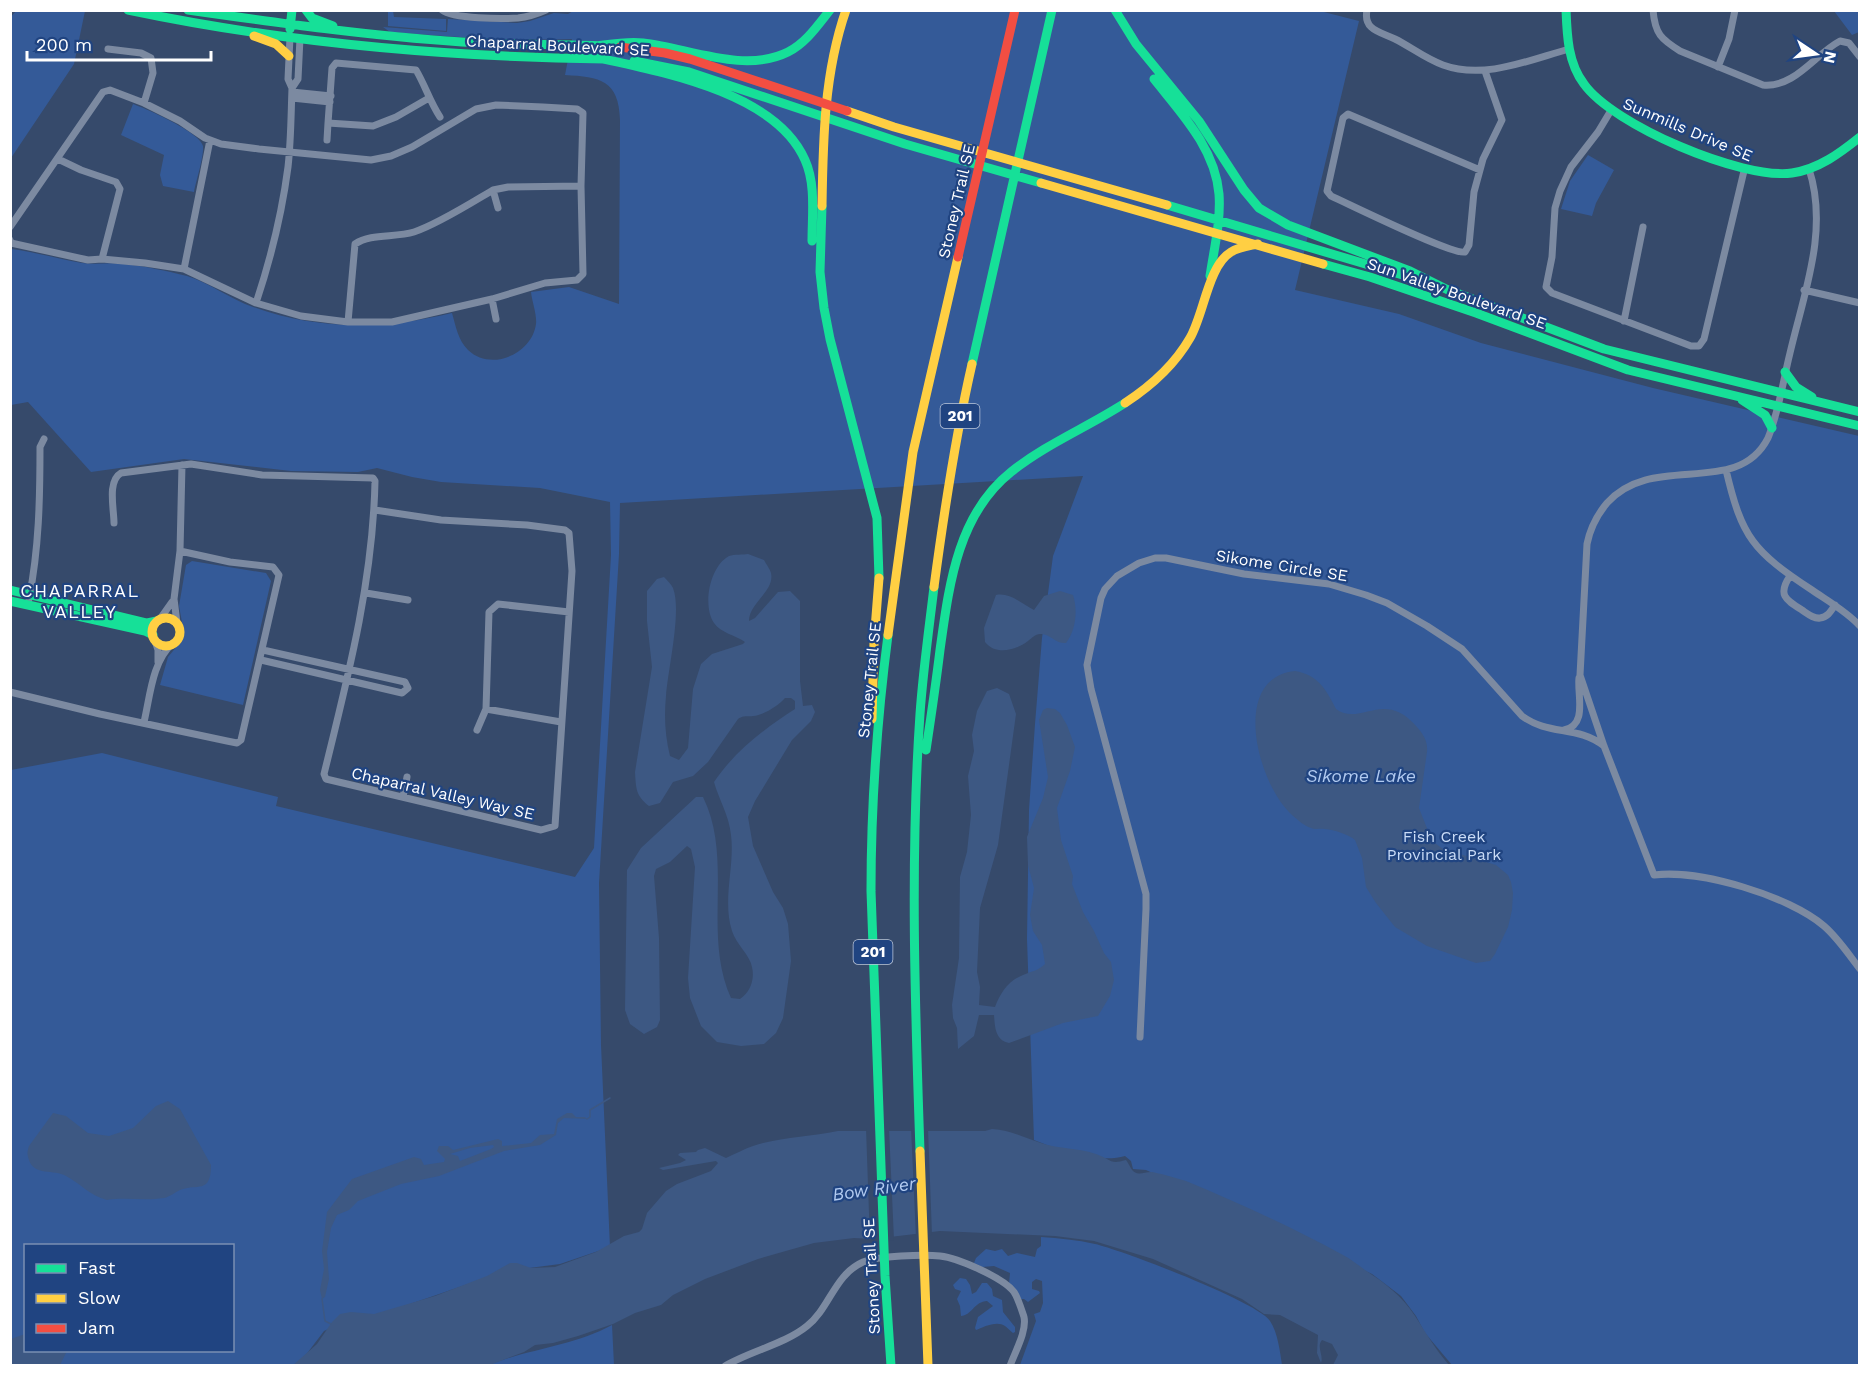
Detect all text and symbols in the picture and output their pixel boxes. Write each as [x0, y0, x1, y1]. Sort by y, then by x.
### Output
scale bar [27, 24, 212, 62]
north arrow [1786, 24, 1846, 84]
street label: Chaparral Boulevard SE [466, 31, 650, 60]
text: 200 m [36, 34, 92, 55]
text: N [1820, 49, 1841, 65]
street label: Sunmills Drive SE [1620, 94, 1755, 165]
street label: Stoney Trail SE [934, 142, 979, 260]
street label: Sun Valley Boulevard SE [1365, 254, 1549, 333]
road number: 201 [940, 404, 980, 428]
street label: Sikome Circle SE [1215, 546, 1349, 585]
district label: CHAPARRAL VALLEY [20, 580, 140, 622]
street label: Stoney Trail SE [854, 621, 885, 739]
street label: Chaparral Valley Way SE [350, 763, 536, 824]
water label: Sikome Lake [1306, 765, 1416, 786]
park label: Fish Creek Provincial Park [1387, 827, 1501, 864]
road number: 201 [854, 940, 892, 964]
water label: Bow River [831, 1172, 918, 1205]
street label: Stoney Trail SE [859, 1217, 884, 1335]
legend [24, 1244, 234, 1352]
text: Fast [78, 1257, 116, 1278]
text: Slow [78, 1287, 121, 1308]
text: Jam [78, 1317, 115, 1338]

